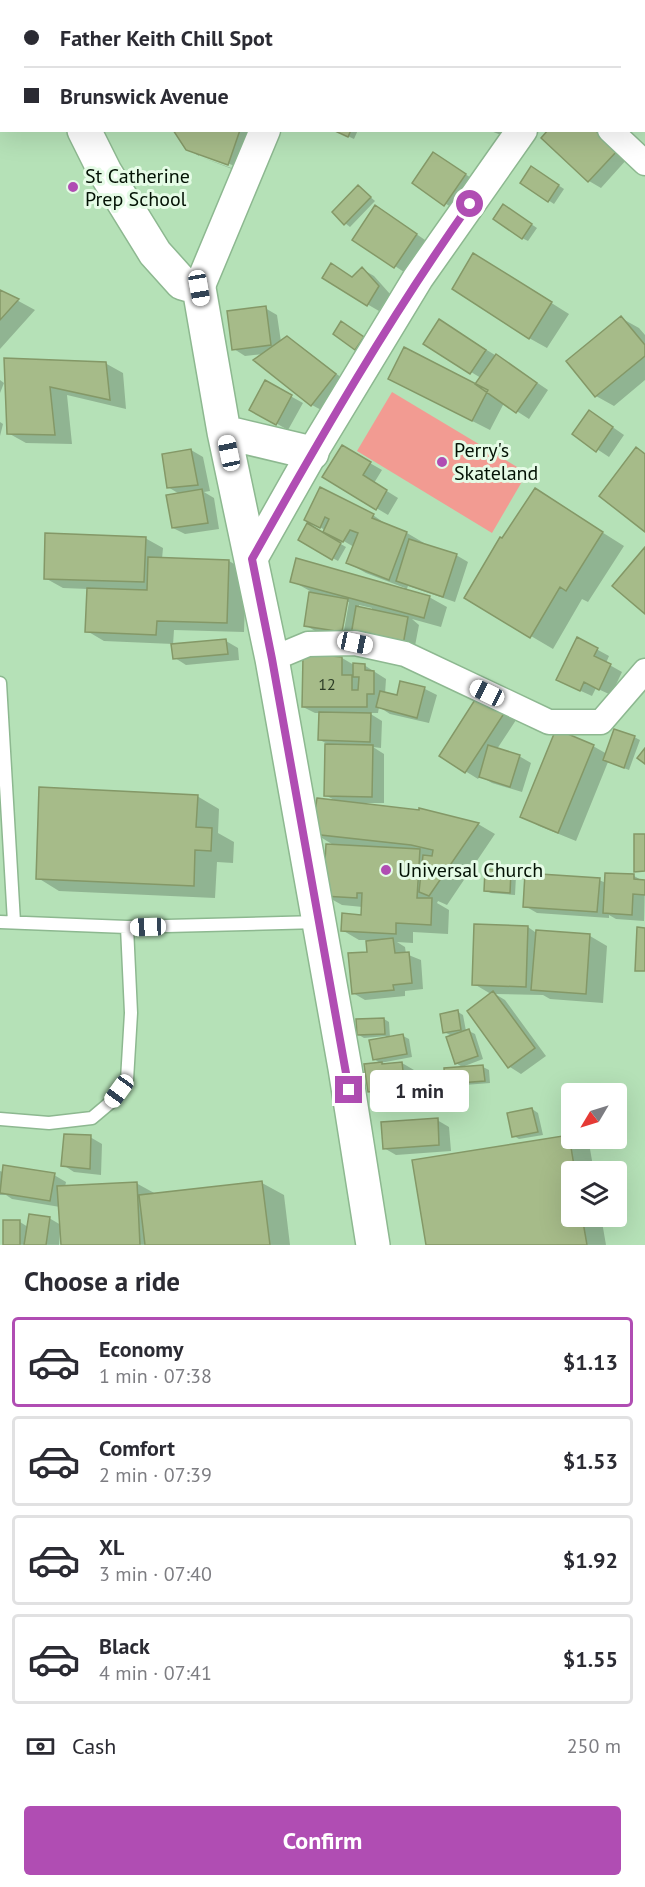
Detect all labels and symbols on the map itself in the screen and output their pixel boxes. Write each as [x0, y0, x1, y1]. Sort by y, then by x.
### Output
place label: St Catherine Prep School [85, 163, 190, 212]
marker: St Catherine Prep School [66, 180, 80, 194]
route start [456, 190, 483, 217]
car [187, 269, 211, 307]
car [216, 434, 242, 472]
place label: Perry's Skateland [454, 437, 538, 486]
marker: Perry's Skateland [435, 455, 449, 469]
car [336, 630, 374, 656]
house number: 12 [318, 674, 336, 694]
car [467, 677, 507, 709]
place label: Universal Church [398, 857, 543, 883]
marker: Universal Church [379, 863, 393, 877]
car [130, 917, 166, 937]
callout: 1 min [370, 1069, 469, 1111]
car [101, 1071, 137, 1111]
route end [335, 1076, 362, 1103]
north arrow [561, 1083, 627, 1149]

